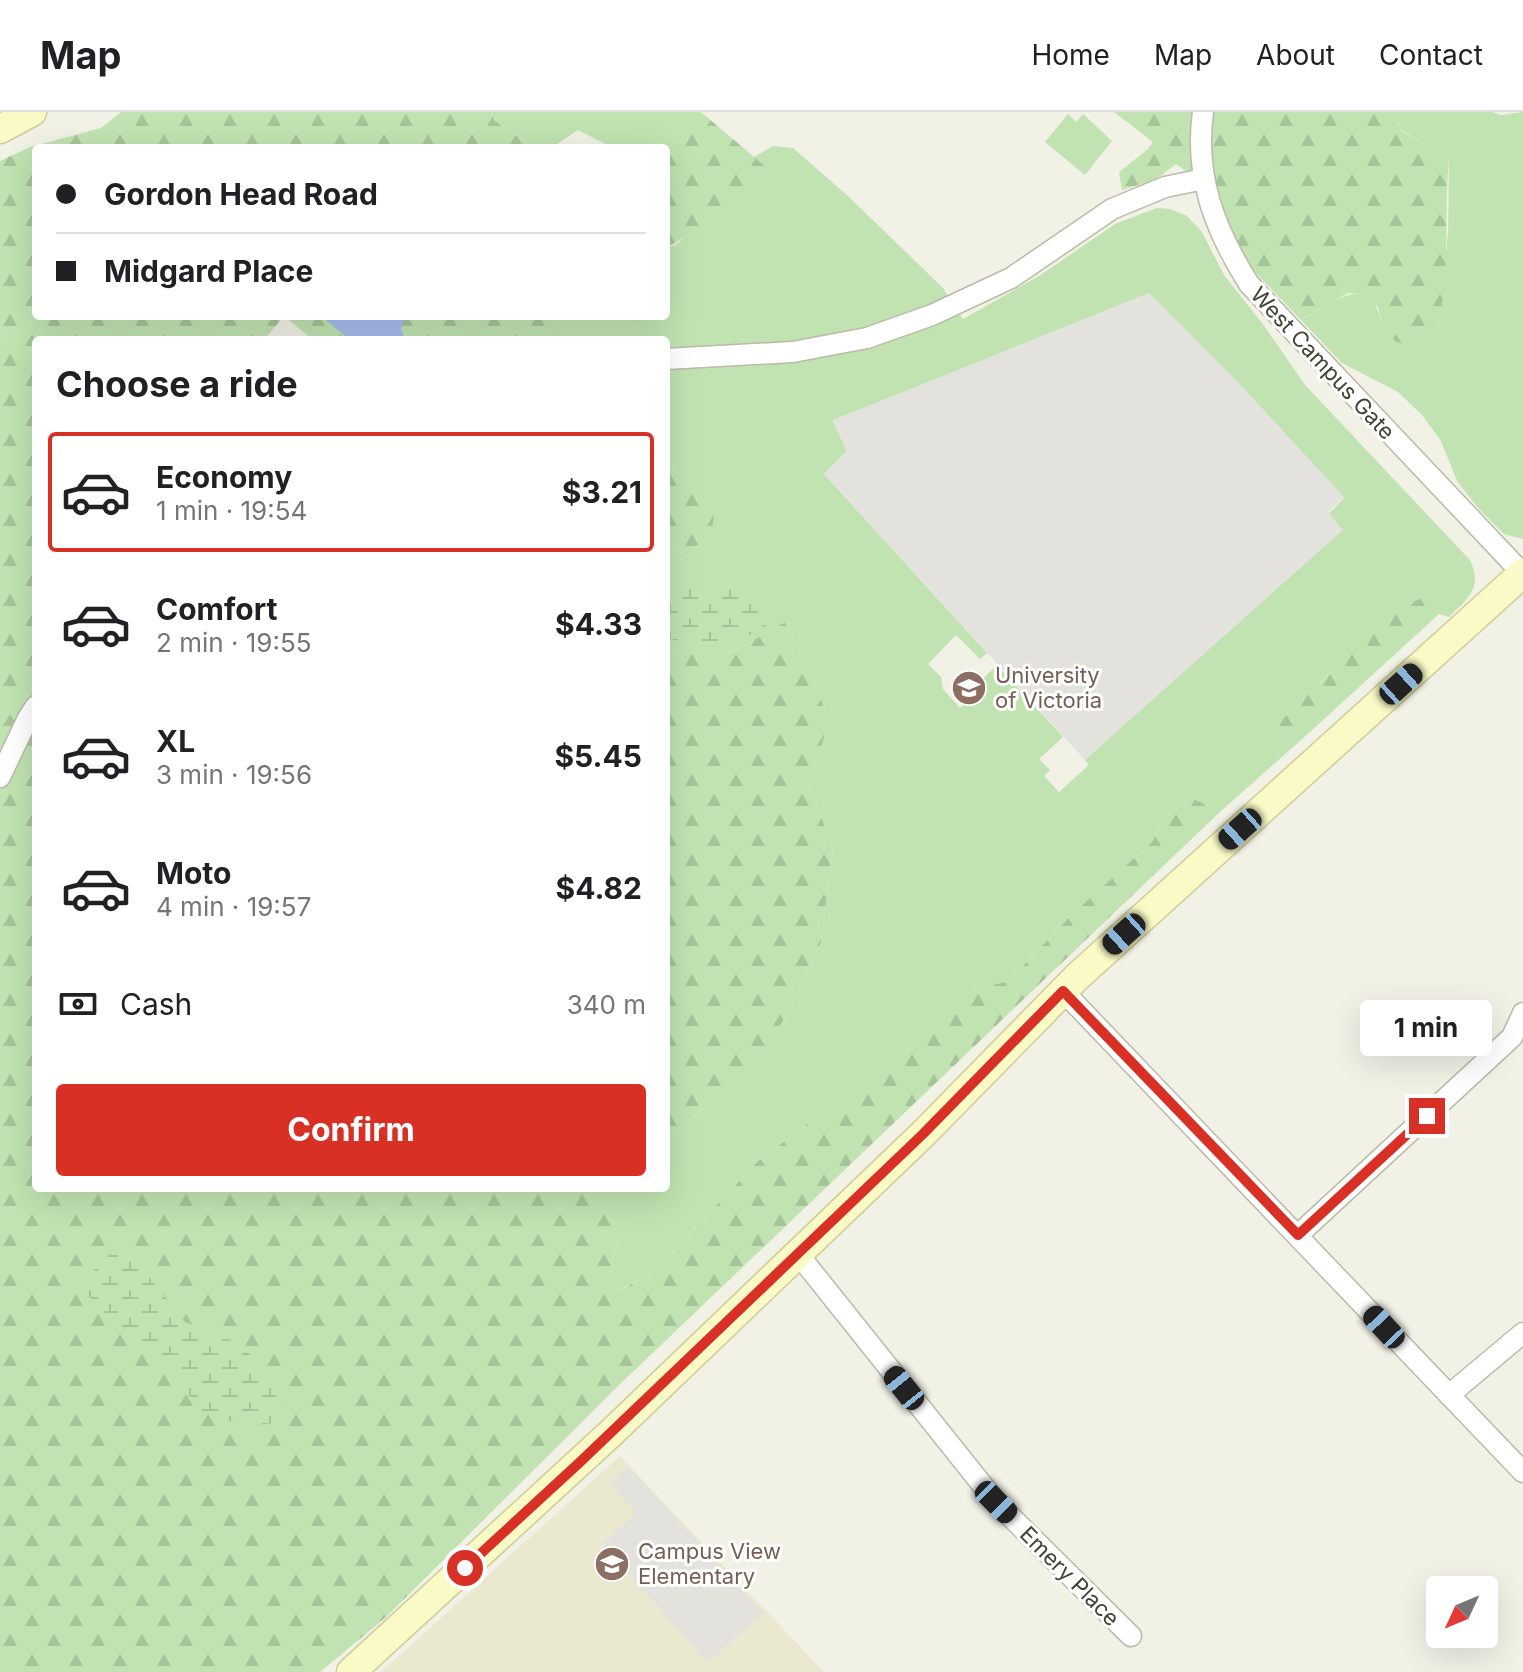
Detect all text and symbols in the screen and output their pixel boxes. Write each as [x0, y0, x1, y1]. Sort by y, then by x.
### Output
text: Map [40, 32, 121, 78]
text: Home [1031, 38, 1110, 72]
text: Map [1154, 38, 1212, 72]
text: About [1256, 38, 1335, 72]
text: Contact [1379, 38, 1483, 72]
text: Gordon Head Road [104, 176, 378, 212]
text: Midgard Place [104, 253, 313, 289]
street label: West Campus Gate [1246, 281, 1400, 445]
text: Choose a ride [56, 362, 298, 406]
icon: car [60, 456, 132, 528]
text: Economy [156, 459, 292, 495]
text: $3.21 [562, 474, 642, 510]
text: 1 min · 19:54 [156, 495, 307, 526]
icon: car [60, 588, 132, 660]
text: Comfort [156, 591, 277, 627]
text: $4.33 [555, 606, 642, 642]
text: 2 min · 19:55 [156, 627, 312, 658]
car [1375, 659, 1427, 709]
place label: University of Victoria [995, 662, 1102, 713]
school or university icon: University of Victoria [950, 669, 988, 707]
icon: car [60, 720, 132, 792]
text: XL [156, 723, 195, 759]
text: $5.45 [554, 738, 642, 774]
text: 3 min · 19:56 [156, 759, 312, 790]
car [1214, 804, 1266, 854]
icon: car [60, 852, 132, 924]
text: Moto [156, 855, 231, 891]
text: $4.82 [555, 870, 642, 906]
text: 4 min · 19:57 [156, 891, 311, 922]
car [1098, 909, 1150, 959]
icon: cash [56, 982, 100, 1026]
text: Cash [120, 986, 192, 1022]
text: 340 m [567, 989, 646, 1020]
callout: 1 min [1361, 1000, 1493, 1056]
text: 1 min [1394, 1012, 1458, 1043]
button: Confirm [56, 1084, 646, 1176]
route end [1409, 1098, 1445, 1134]
car [1359, 1301, 1409, 1353]
car [880, 1362, 928, 1414]
car [971, 1477, 1021, 1527]
street label: Emery Place [1015, 1521, 1125, 1631]
place label: Campus View Elementary [638, 1538, 781, 1589]
school or university icon: Campus View Elementary [593, 1545, 631, 1583]
route start [447, 1550, 483, 1586]
north arrow [1426, 1576, 1498, 1648]
map controls [1426, 1576, 1498, 1648]

